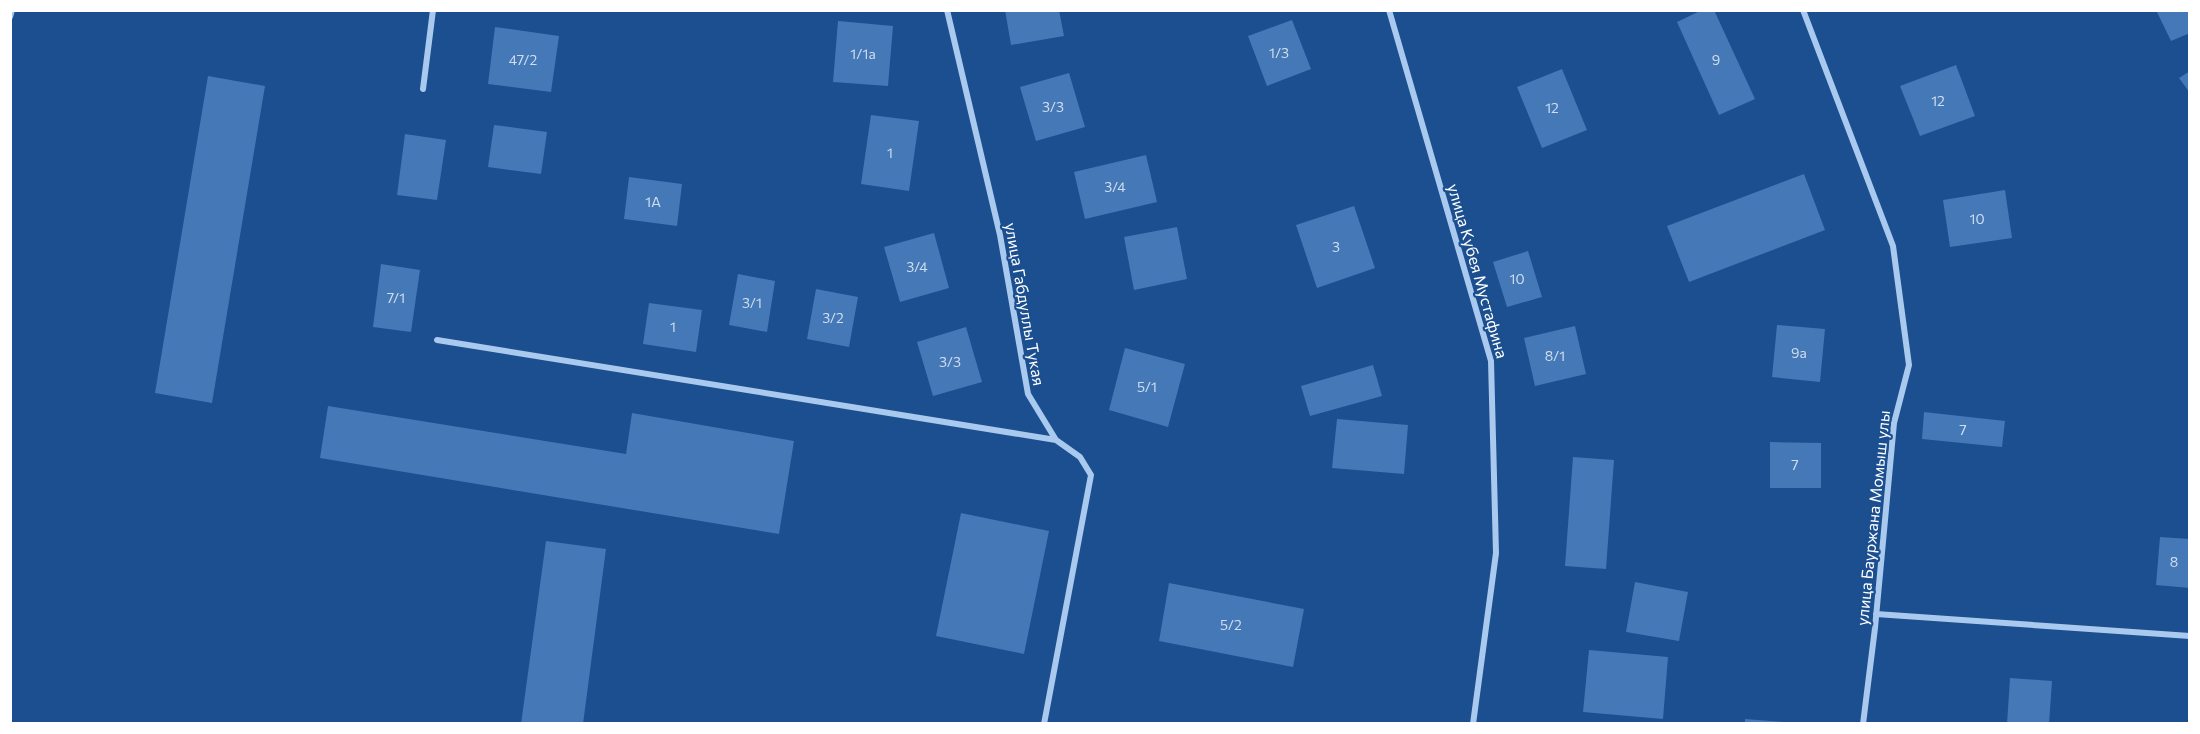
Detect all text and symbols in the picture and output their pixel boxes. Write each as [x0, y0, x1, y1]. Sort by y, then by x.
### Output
house number: 1/3 [1269, 44, 1289, 61]
house number: 1/1а [850, 45, 876, 62]
house number: 47/2 [509, 51, 537, 68]
house number: 9 [1712, 51, 1720, 68]
house number: 12 [1931, 92, 1945, 109]
house number: 3/3 [1042, 98, 1064, 115]
house number: 12 [1545, 99, 1559, 116]
house number: 1 [887, 144, 893, 161]
house number: 3/4 [1104, 178, 1126, 195]
street label: улица Кубея Мустафина [1444, 181, 1513, 360]
house number: 1А [645, 193, 661, 210]
house number: 10 [1969, 210, 1985, 227]
street label: улица Габдуллы Тукая [1002, 221, 1049, 387]
house number: 3 [1332, 238, 1340, 255]
house number: 3/4 [906, 258, 928, 275]
house number: 10 [1509, 270, 1525, 287]
house number: 7/1 [387, 289, 405, 306]
house number: 3/1 [742, 294, 762, 311]
house number: 3/2 [822, 309, 844, 326]
house number: 1 [670, 318, 676, 335]
house number: 9а [1791, 344, 1807, 361]
house number: 8/1 [1545, 347, 1565, 364]
house number: 3/3 [939, 353, 961, 370]
house number: 5/1 [1137, 378, 1157, 395]
street label: улица Бауржана Момыш улы [1852, 409, 1893, 627]
house number: 7 [1959, 421, 1967, 438]
house number: 7 [1791, 456, 1799, 473]
house number: 8 [2170, 553, 2178, 570]
house number: 5/2 [1220, 616, 1242, 633]

